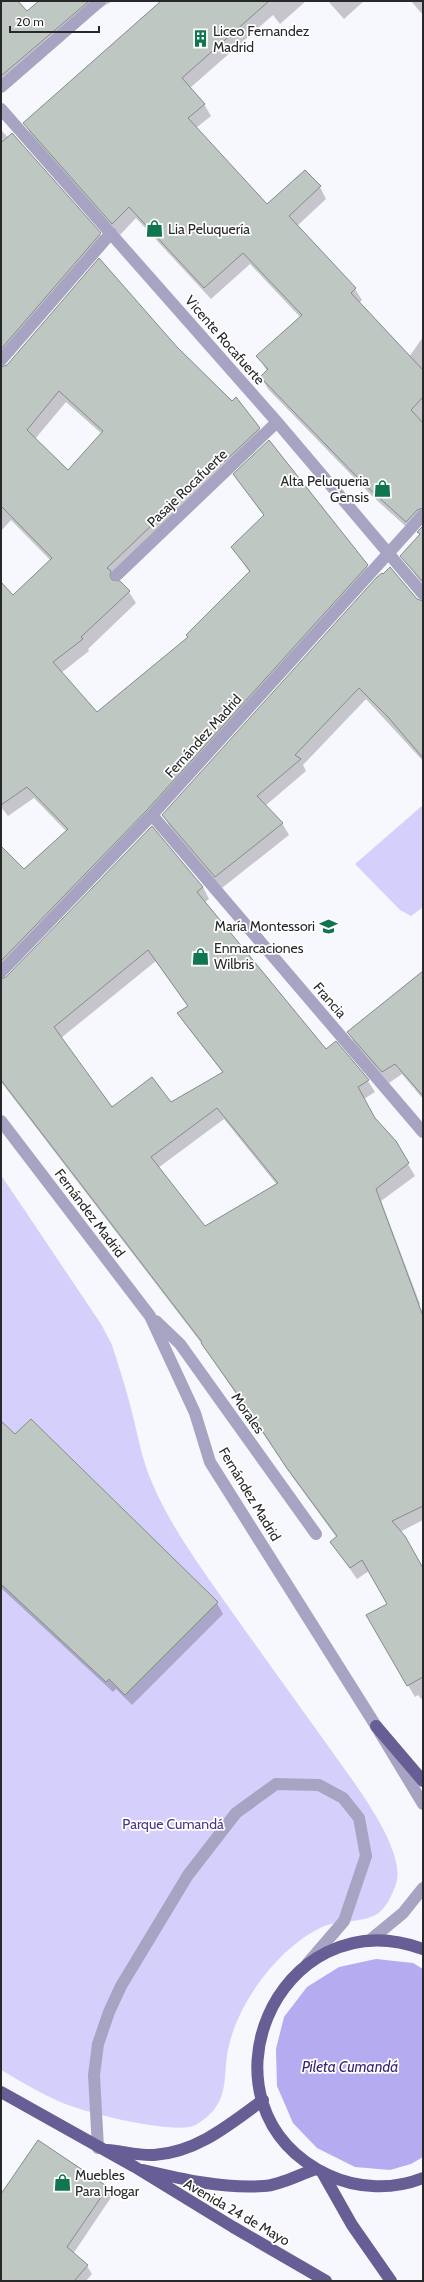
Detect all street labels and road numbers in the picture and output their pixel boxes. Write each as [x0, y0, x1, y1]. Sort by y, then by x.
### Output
street label: Vicente Rocafuerte [181, 292, 269, 388]
street label: Pasaje Rocafuerte [143, 445, 231, 531]
street label: Fernández Madrid [161, 690, 245, 782]
street label: Francia [310, 978, 351, 1022]
street label: Fernández Madrid [51, 1165, 129, 1261]
street label: Morales [227, 1389, 269, 1437]
street label: Fernández Madrid [215, 1444, 285, 1544]
street label: Avenida 24 de Mayo [181, 2174, 294, 2250]

